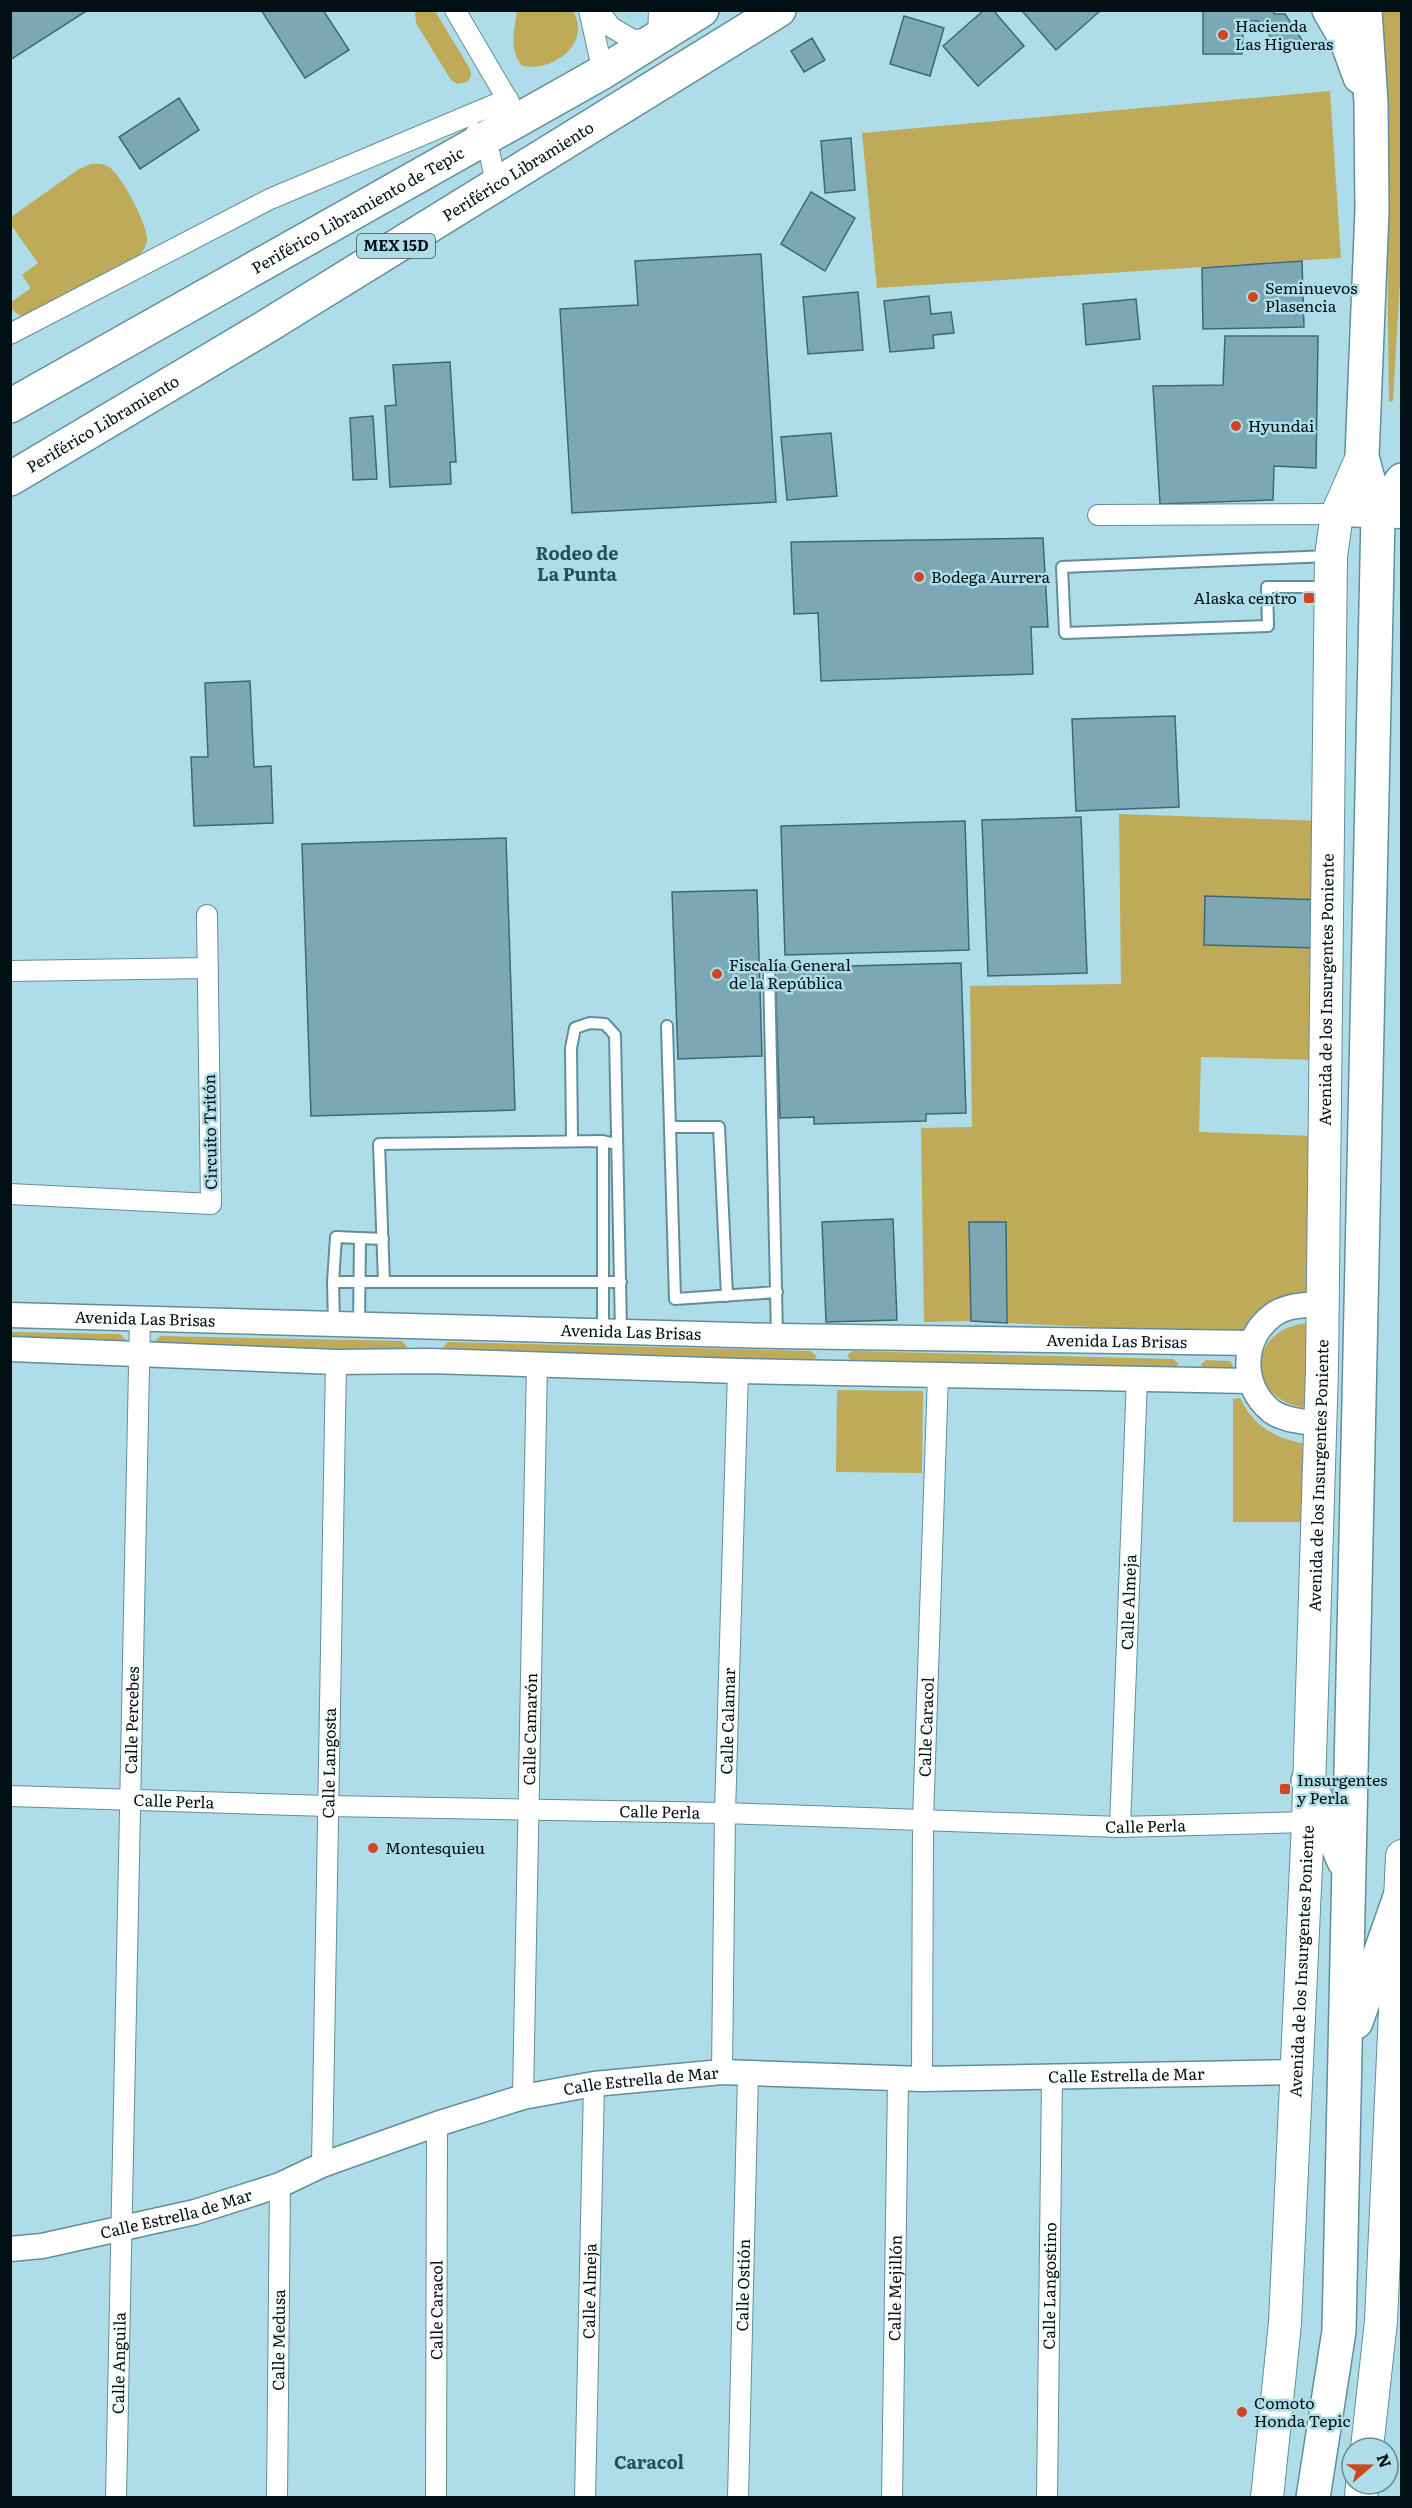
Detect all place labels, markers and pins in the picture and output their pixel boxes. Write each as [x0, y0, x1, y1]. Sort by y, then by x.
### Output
place label: Hacienda Las Higueras [1235, 13, 1333, 55]
marker: Hacienda Las Higueras [1216, 28, 1230, 42]
place label: Seminuevos Plasencia [1265, 275, 1357, 317]
marker: Seminuevos Plasencia [1246, 290, 1260, 304]
place label: Hyundai [1248, 413, 1314, 437]
marker: Hyundai [1229, 419, 1243, 433]
place label: Bodega Aurrera [931, 564, 1050, 588]
marker: Bodega Aurrera [912, 570, 926, 584]
place label: Alaska centro [1194, 585, 1297, 609]
marker: Alaska centro [1302, 591, 1316, 605]
place label: Fiscalía General de la República [729, 952, 851, 994]
marker: Fiscalía General de la República [710, 967, 724, 981]
place label: Insurgentes y Perla [1297, 1767, 1387, 1809]
marker: Insurgentes y Perla [1278, 1782, 1292, 1796]
place label: Montesquieu [385, 1835, 485, 1859]
marker: Montesquieu [366, 1841, 380, 1855]
place label: Comoto Honda Tepic [1254, 2390, 1351, 2432]
marker: Comoto Honda Tepic [1235, 2405, 1249, 2419]

